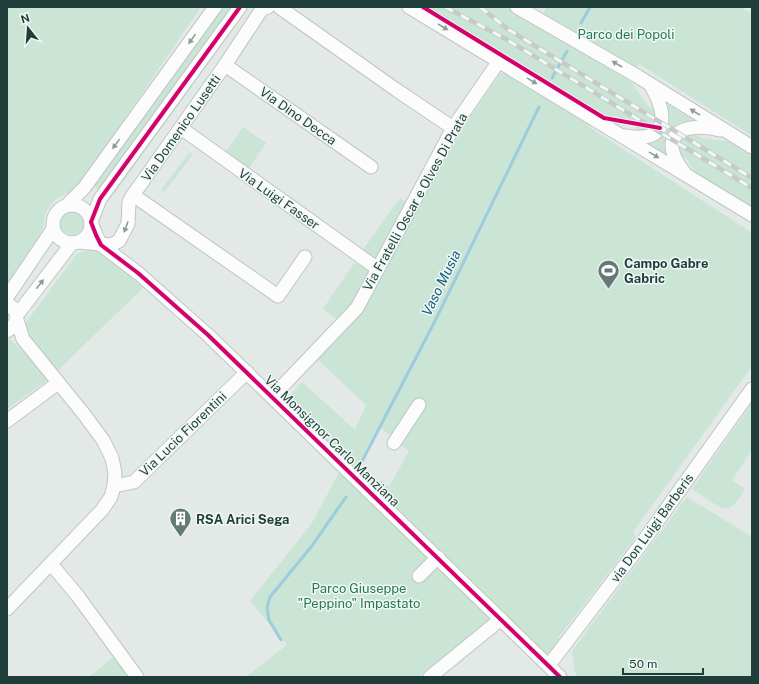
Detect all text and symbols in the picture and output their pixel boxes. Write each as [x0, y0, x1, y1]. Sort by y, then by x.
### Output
north arrow [8, 8, 48, 48]
text: N [19, 11, 31, 25]
one-way arrow [437, 24, 449, 31]
park label: Parco dei Popoli [578, 27, 674, 42]
one-way arrow [188, 33, 196, 44]
one-way arrow [611, 61, 623, 68]
street label: Via Domenico Lusetti [138, 72, 224, 184]
one-way arrow [526, 78, 538, 85]
street label: Via Dino Decca [257, 84, 339, 148]
one-way arrow [690, 108, 700, 116]
street label: Via Fratelli Oscar e Olves Di Prata [360, 110, 470, 294]
one-way arrow [112, 139, 120, 149]
one-way arrow [648, 152, 660, 159]
street label: Via Luigi Fasser [236, 165, 322, 233]
one-way arrow [122, 222, 128, 234]
water label: Vaso Musia [418, 248, 464, 318]
place label: Campo Gabre Gabric [624, 256, 708, 286]
sports icon: Campo Gabre Gabric [595, 257, 621, 290]
one-way arrow [36, 279, 45, 290]
street label: Via Monsignor Carlo Manziana [261, 372, 403, 510]
street label: Via Lucio Fiorentini [136, 389, 230, 479]
street label: via Don Luigi Barberis [607, 471, 697, 585]
building icon: RSA Arici Sega [167, 506, 193, 539]
place label: RSA Arici Sega [196, 512, 289, 527]
park label: Parco Giuseppe "Peppino" Impastato [298, 581, 420, 611]
scale bar [623, 650, 703, 676]
text: 50 m [629, 657, 657, 671]

